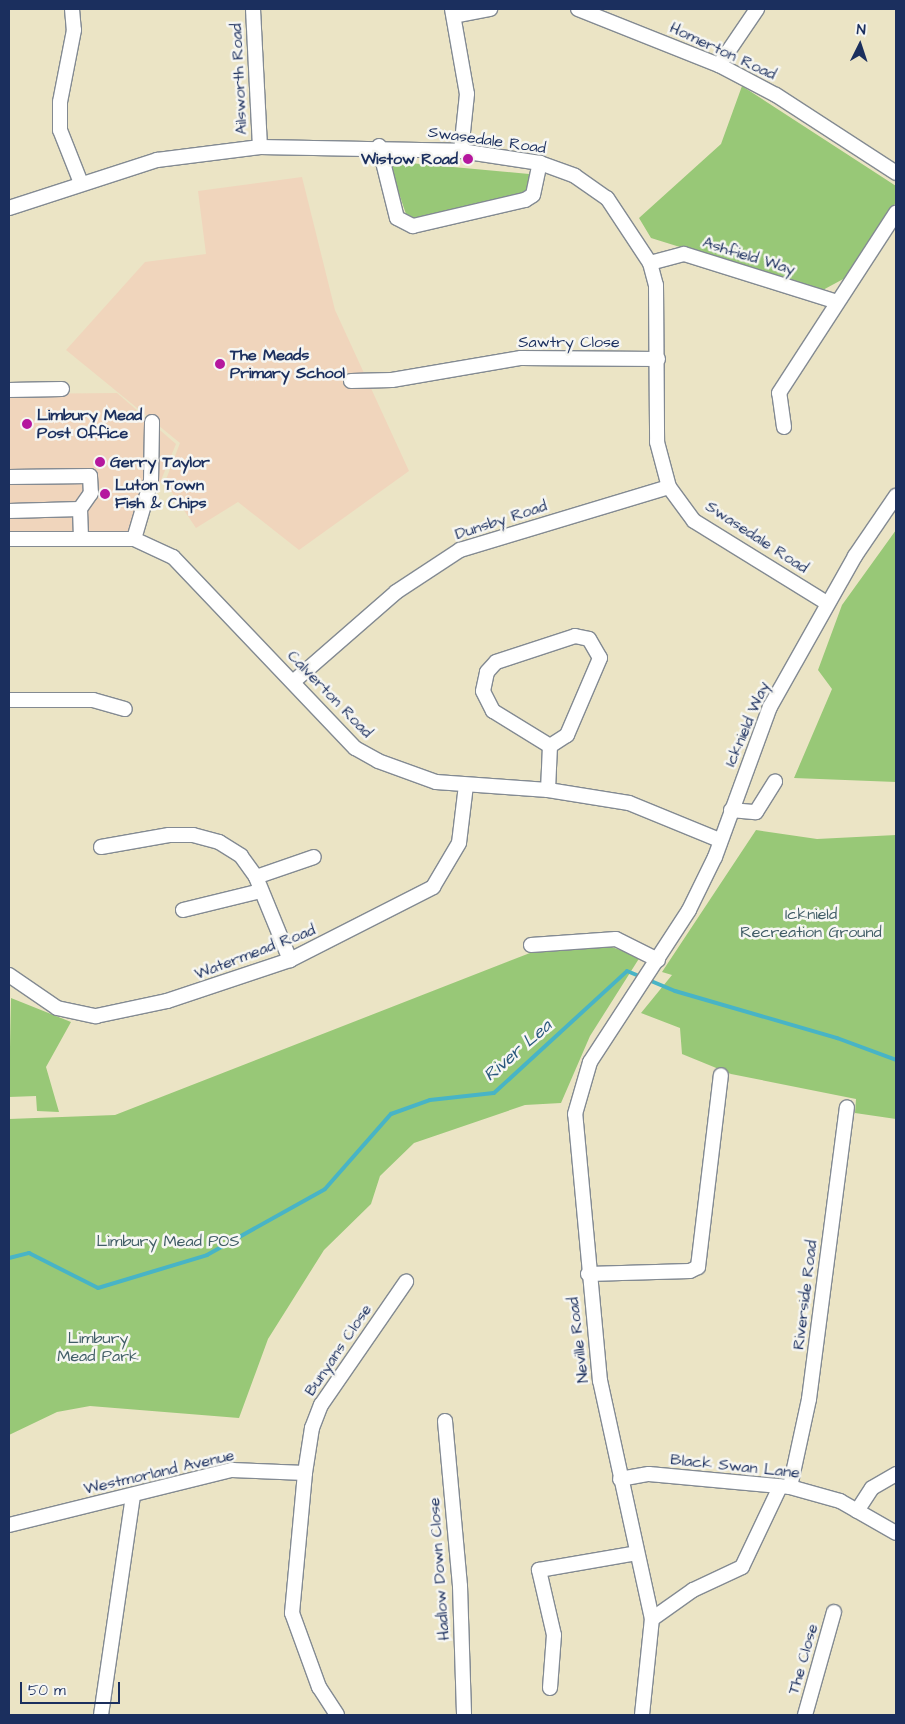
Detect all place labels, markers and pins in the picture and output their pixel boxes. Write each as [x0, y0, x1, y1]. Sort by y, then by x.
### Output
place label: Wistow Road [361, 149, 458, 169]
marker: Wistow Road [462, 153, 474, 165]
place label: The Meads Primary School [230, 345, 345, 383]
marker: The Meads Primary School [214, 358, 226, 370]
place label: Limbury Mead Post Office [37, 405, 142, 443]
marker: Limbury Mead Post Office [21, 418, 33, 430]
place label: Gerry Taylor [110, 452, 210, 472]
marker: Gerry Taylor [94, 456, 106, 468]
place label: Luton Town Fish & Chips [115, 475, 207, 513]
marker: Luton Town Fish & Chips [99, 488, 111, 500]

